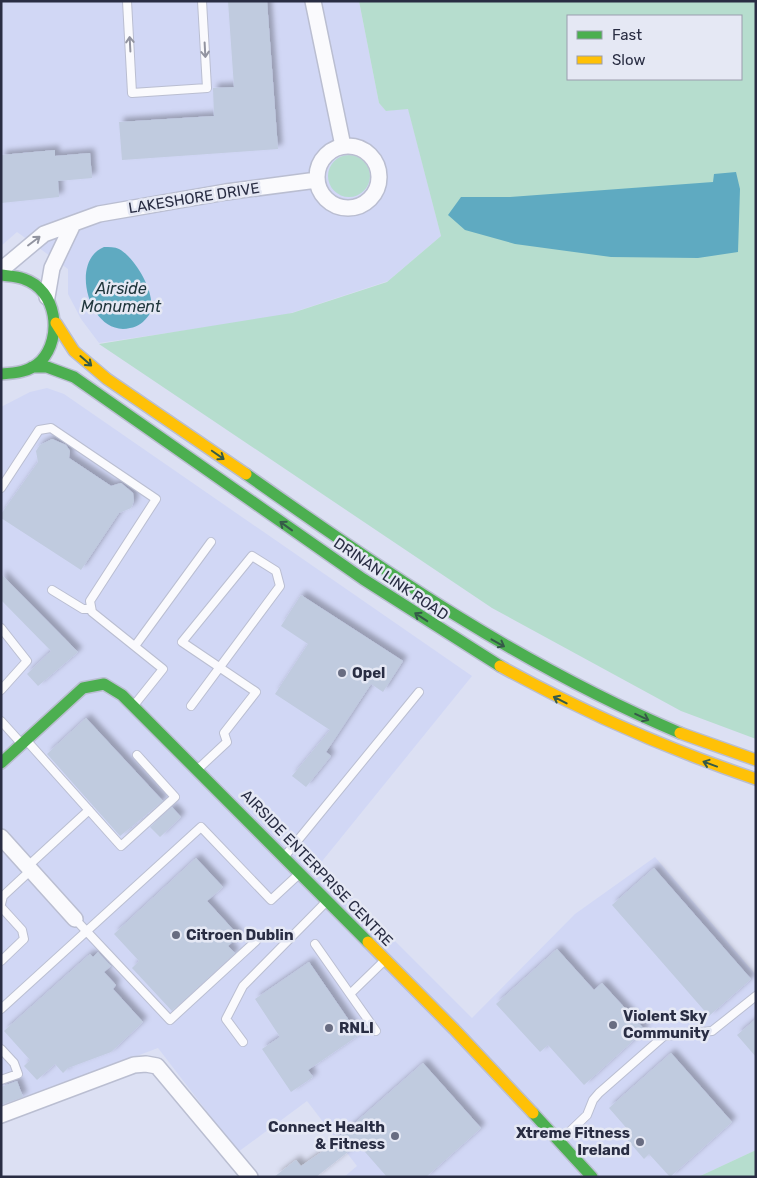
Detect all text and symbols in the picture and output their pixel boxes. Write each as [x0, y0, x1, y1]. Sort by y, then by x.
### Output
legend [567, 15, 742, 80]
text: Fast [612, 26, 642, 44]
one-way arrow [125, 37, 134, 53]
one-way arrow [200, 42, 209, 58]
text: Slow [612, 51, 645, 69]
street label: LAKESHORE DRIVE [127, 179, 261, 217]
one-way arrow [27, 236, 40, 247]
water label: Airside Monument [81, 279, 162, 316]
one-way arrow [79, 355, 92, 366]
one-way arrow [210, 450, 224, 460]
one-way arrow [279, 521, 293, 531]
street label: DRINAN LINK ROAD [330, 534, 452, 624]
one-way arrow [414, 612, 428, 622]
one-way arrow [490, 638, 505, 648]
place label: Opel [352, 664, 385, 682]
marker: Opel [336, 667, 348, 679]
one-way arrow [553, 695, 568, 705]
one-way arrow [634, 713, 649, 722]
one-way arrow [702, 759, 718, 768]
street label: AIRSIDE ENTERPRISE CENTRE [237, 786, 397, 950]
place label: Citroen Dublin [186, 926, 294, 944]
marker: Citroen Dublin [170, 929, 182, 941]
place label: Violent Sky Community [623, 1007, 710, 1042]
place label: RNLI [339, 1019, 374, 1037]
marker: Violent Sky Community [607, 1019, 619, 1031]
marker: RNLI [323, 1022, 335, 1034]
place label: Connect Health & Fitness [268, 1118, 385, 1153]
place label: Xtreme Fitness Ireland [516, 1124, 630, 1159]
marker: Connect Health & Fitness [389, 1130, 401, 1142]
marker: Xtreme Fitness Ireland [634, 1136, 646, 1148]

